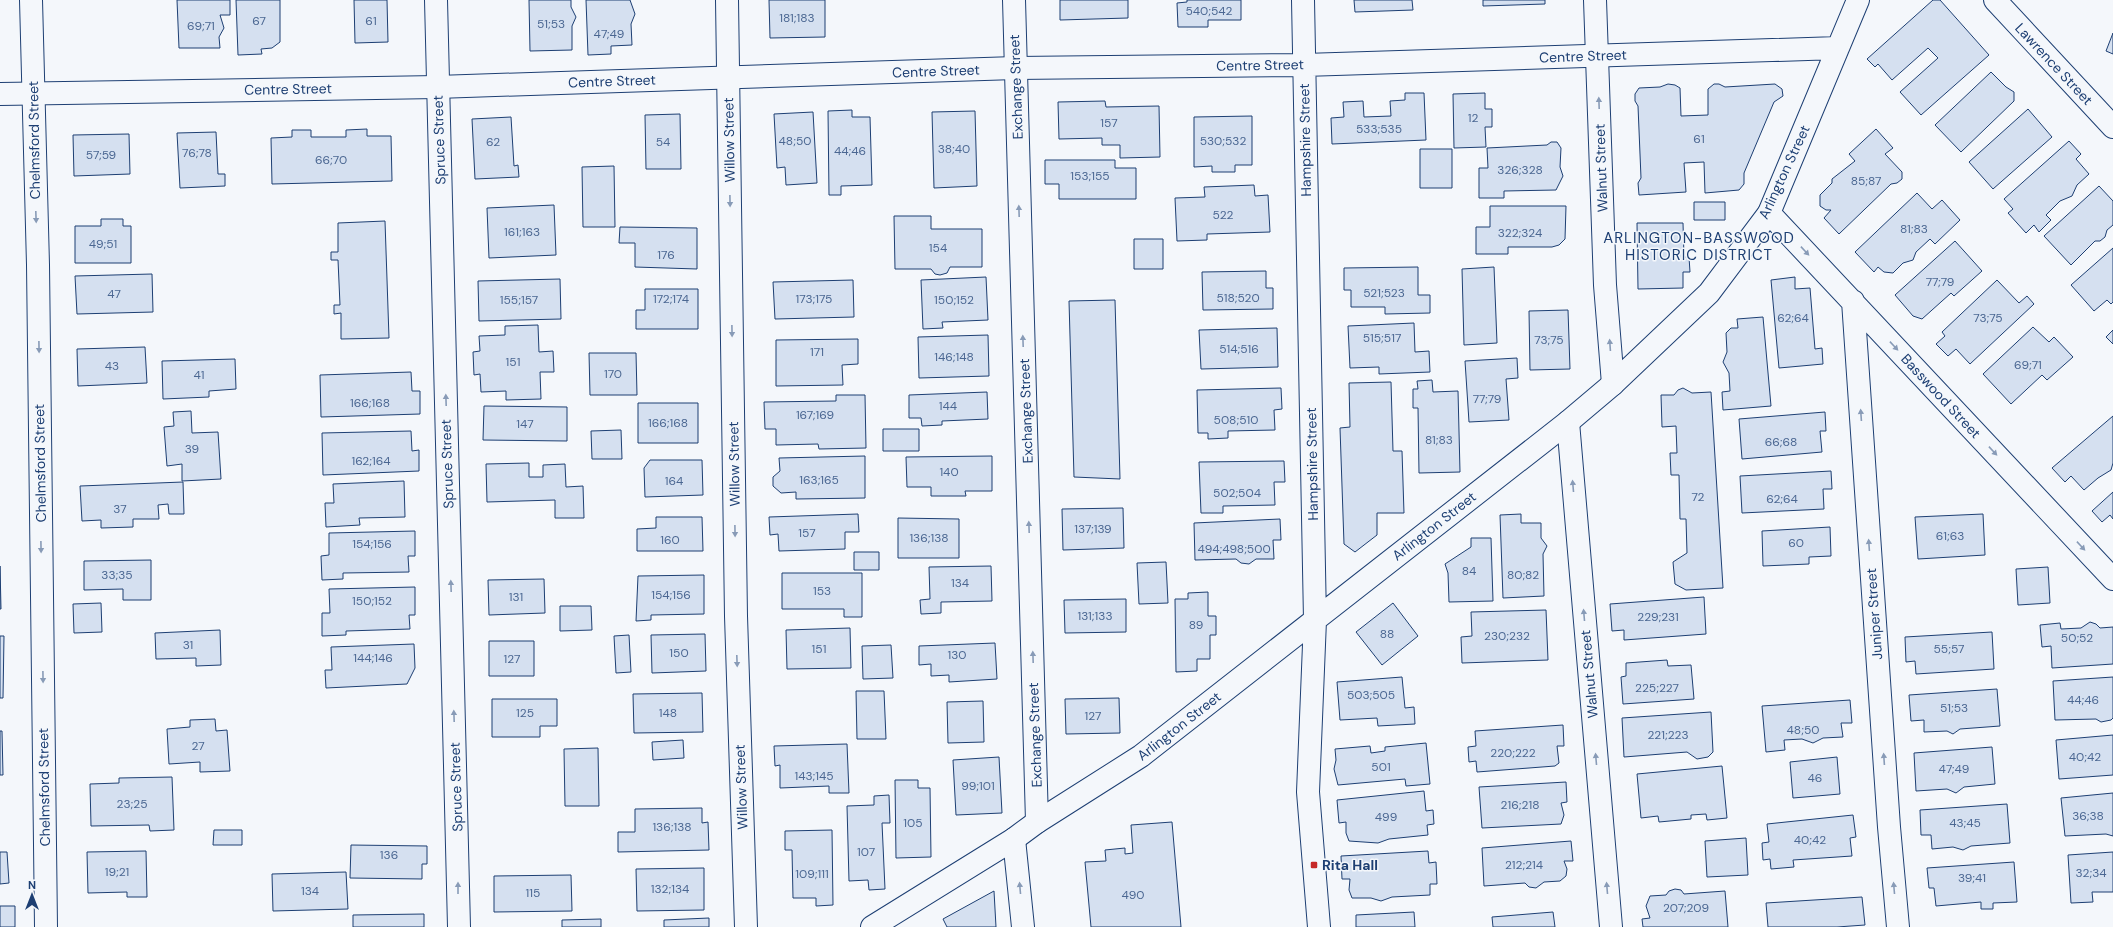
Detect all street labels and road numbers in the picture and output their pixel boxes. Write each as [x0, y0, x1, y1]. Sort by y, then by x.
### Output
street label: Lawrence Street [2011, 19, 2097, 109]
street label: Exchange Street [1005, 34, 1027, 140]
street label: Centre Street [1539, 45, 1627, 67]
street label: Centre Street [1216, 55, 1304, 75]
street label: Centre Street [892, 60, 980, 82]
street label: Centre Street [568, 70, 656, 92]
street label: Centre Street [244, 79, 332, 99]
street label: Chelmsford Street [24, 81, 44, 199]
street label: Hampshire Street [1295, 83, 1315, 197]
street label: Spruce Street [428, 95, 450, 185]
street label: Willow Street [719, 97, 739, 183]
street label: Arlington Street [1754, 122, 1814, 222]
street label: Walnut Street [1590, 123, 1612, 213]
street label: Basswood Street [1897, 350, 1985, 442]
street label: Exchange Street [1015, 358, 1037, 464]
street label: Chelmsford Street [30, 404, 50, 522]
street label: Hampshire Street [1302, 407, 1322, 521]
street label: Spruce Street [436, 419, 458, 509]
street label: Willow Street [724, 421, 744, 507]
street label: Arlington Street [1388, 488, 1480, 564]
street label: Juniper Street [1862, 568, 1886, 660]
street label: Walnut Street [1576, 629, 1602, 719]
street label: Exchange Street [1024, 682, 1046, 788]
street label: Arlington Street [1133, 688, 1225, 764]
street label: Chelmsford Street [34, 728, 54, 846]
street label: Spruce Street [445, 742, 467, 832]
street label: Willow Street [731, 744, 751, 830]

